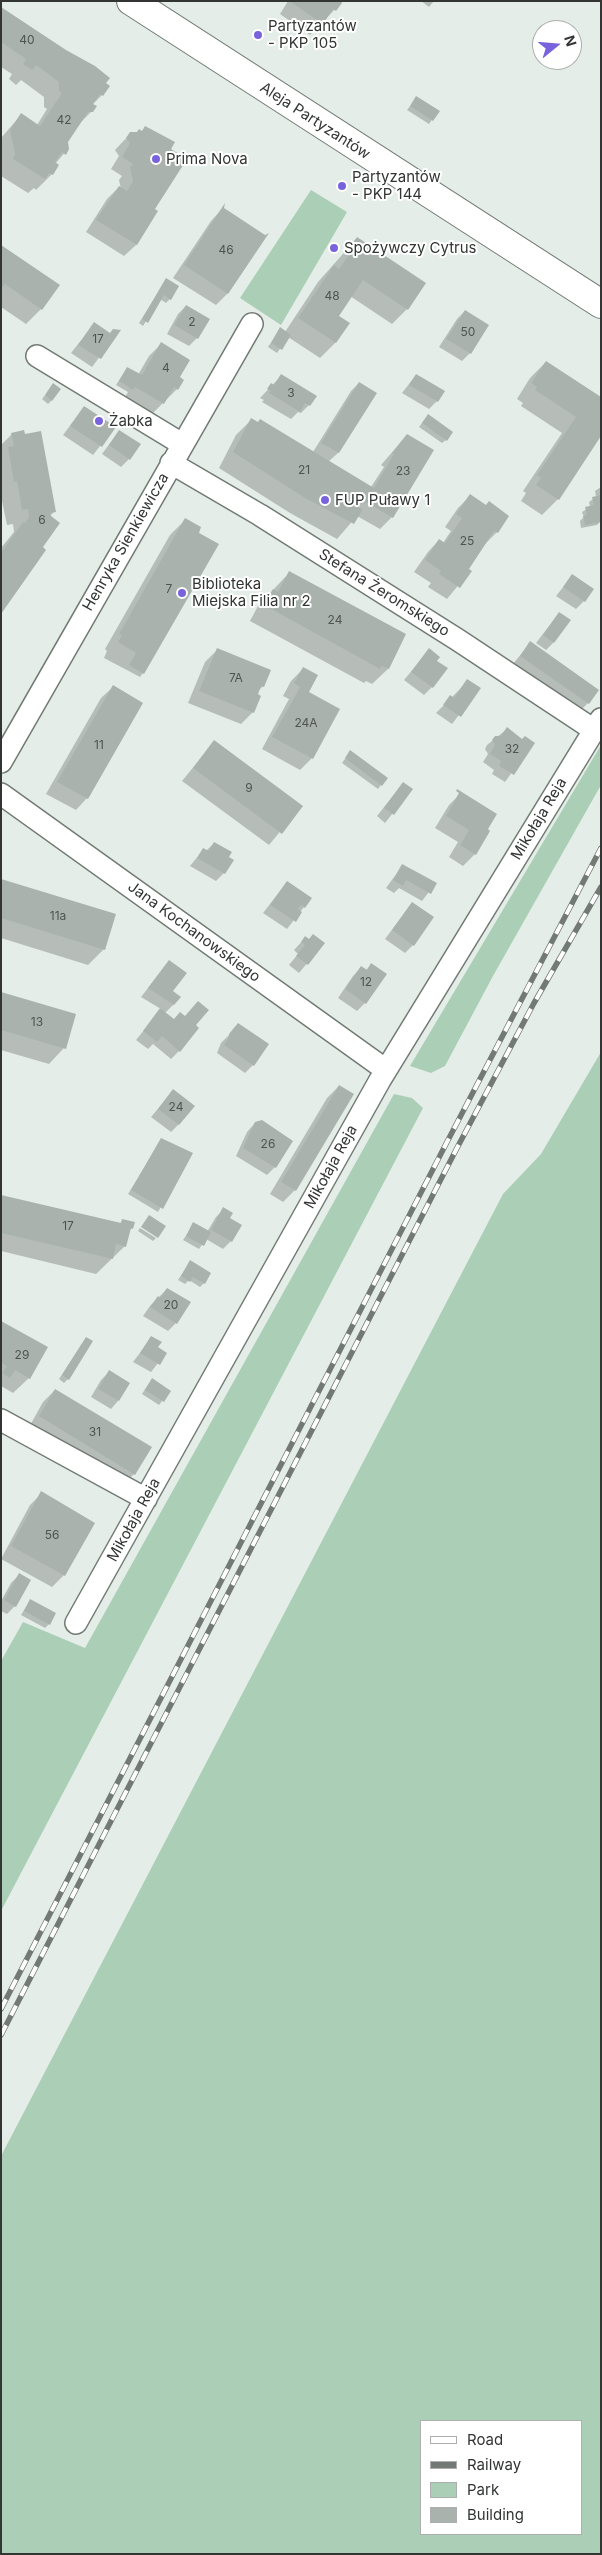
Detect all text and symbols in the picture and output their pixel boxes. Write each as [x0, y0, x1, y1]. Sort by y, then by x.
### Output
place label: Partyzantów - PKP 105 [268, 17, 357, 52]
north arrow [532, 20, 582, 70]
marker: Partyzantów - PKP 105 [252, 29, 264, 41]
house number: 40 [19, 33, 35, 47]
text: N [561, 33, 581, 48]
street label: Aleja Partyzantów [256, 79, 374, 163]
house number: 42 [56, 113, 72, 127]
place label: Prima Nova [166, 150, 248, 168]
marker: Prima Nova [150, 153, 162, 165]
place label: Partyzantów - PKP 144 [352, 168, 441, 203]
marker: Partyzantów - PKP 144 [336, 180, 348, 192]
place label: Spożywczy Cytrus [344, 239, 477, 257]
marker: Spożywczy Cytrus [328, 242, 340, 254]
house number: 46 [218, 243, 234, 257]
house number: 48 [324, 289, 340, 303]
house number: 2 [188, 315, 196, 329]
house number: 50 [461, 325, 475, 339]
house number: 17 [92, 332, 104, 346]
house number: 4 [162, 361, 170, 375]
house number: 3 [287, 386, 295, 400]
place label: Żabka [109, 412, 153, 430]
marker: Żabka [93, 415, 105, 427]
house number: 21 [298, 463, 310, 477]
house number: 23 [396, 464, 410, 478]
street label: Henryka Sienkiewicza [79, 470, 173, 614]
place label: FUP Puławy 1 [335, 491, 430, 509]
marker: FUP Puławy 1 [319, 494, 331, 506]
house number: 6 [38, 513, 46, 527]
house number: 25 [460, 534, 474, 548]
street label: Stefana Żeromskiego [315, 545, 453, 641]
place label: Biblioteka Miejska Filia nr 2 [192, 575, 311, 610]
house number: 7 [166, 582, 172, 596]
marker: Biblioteka Miejska Filia nr 2 [176, 587, 188, 599]
house number: 24 [328, 613, 342, 627]
house number: 7A [229, 671, 243, 685]
house number: 24A [294, 716, 318, 730]
house number: 11 [94, 738, 104, 752]
house number: 32 [505, 742, 519, 756]
street label: Mikołaja Reja [507, 775, 571, 863]
house number: 9 [245, 781, 253, 795]
street label: Jana Kochanowskiego [124, 878, 264, 986]
house number: 11a [50, 909, 66, 923]
house number: 12 [360, 975, 372, 989]
house number: 13 [31, 1015, 43, 1029]
house number: 24 [169, 1100, 183, 1114]
street label: Mikołaja Reja [301, 1122, 361, 1212]
house number: 26 [261, 1137, 275, 1151]
house number: 17 [62, 1219, 74, 1233]
house number: 20 [164, 1298, 178, 1312]
house number: 29 [15, 1348, 29, 1362]
house number: 31 [89, 1425, 101, 1439]
street label: Mikołaja Reja [104, 1475, 164, 1565]
house number: 56 [45, 1528, 59, 1542]
legend [420, 2420, 582, 2535]
text: Road [467, 2430, 503, 2449]
text: Railway [467, 2455, 521, 2474]
text: Park [467, 2480, 499, 2499]
text: Building [467, 2505, 524, 2524]

